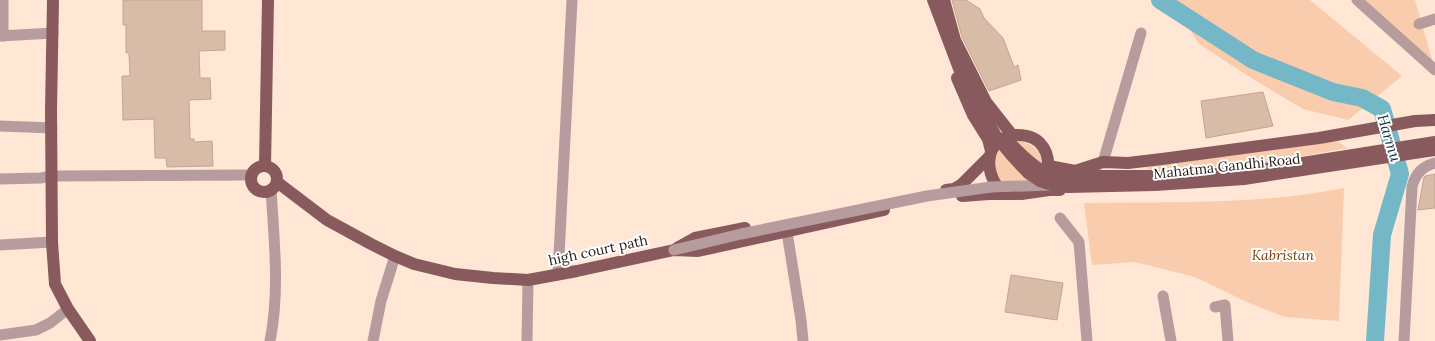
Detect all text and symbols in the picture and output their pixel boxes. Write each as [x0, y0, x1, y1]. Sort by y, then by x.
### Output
water label: Harmu [1373, 112, 1406, 164]
street label: Mahatma Gandhi Road [1153, 149, 1301, 183]
street label: high court path [547, 231, 649, 269]
park label: Kabristan [1252, 246, 1315, 264]

